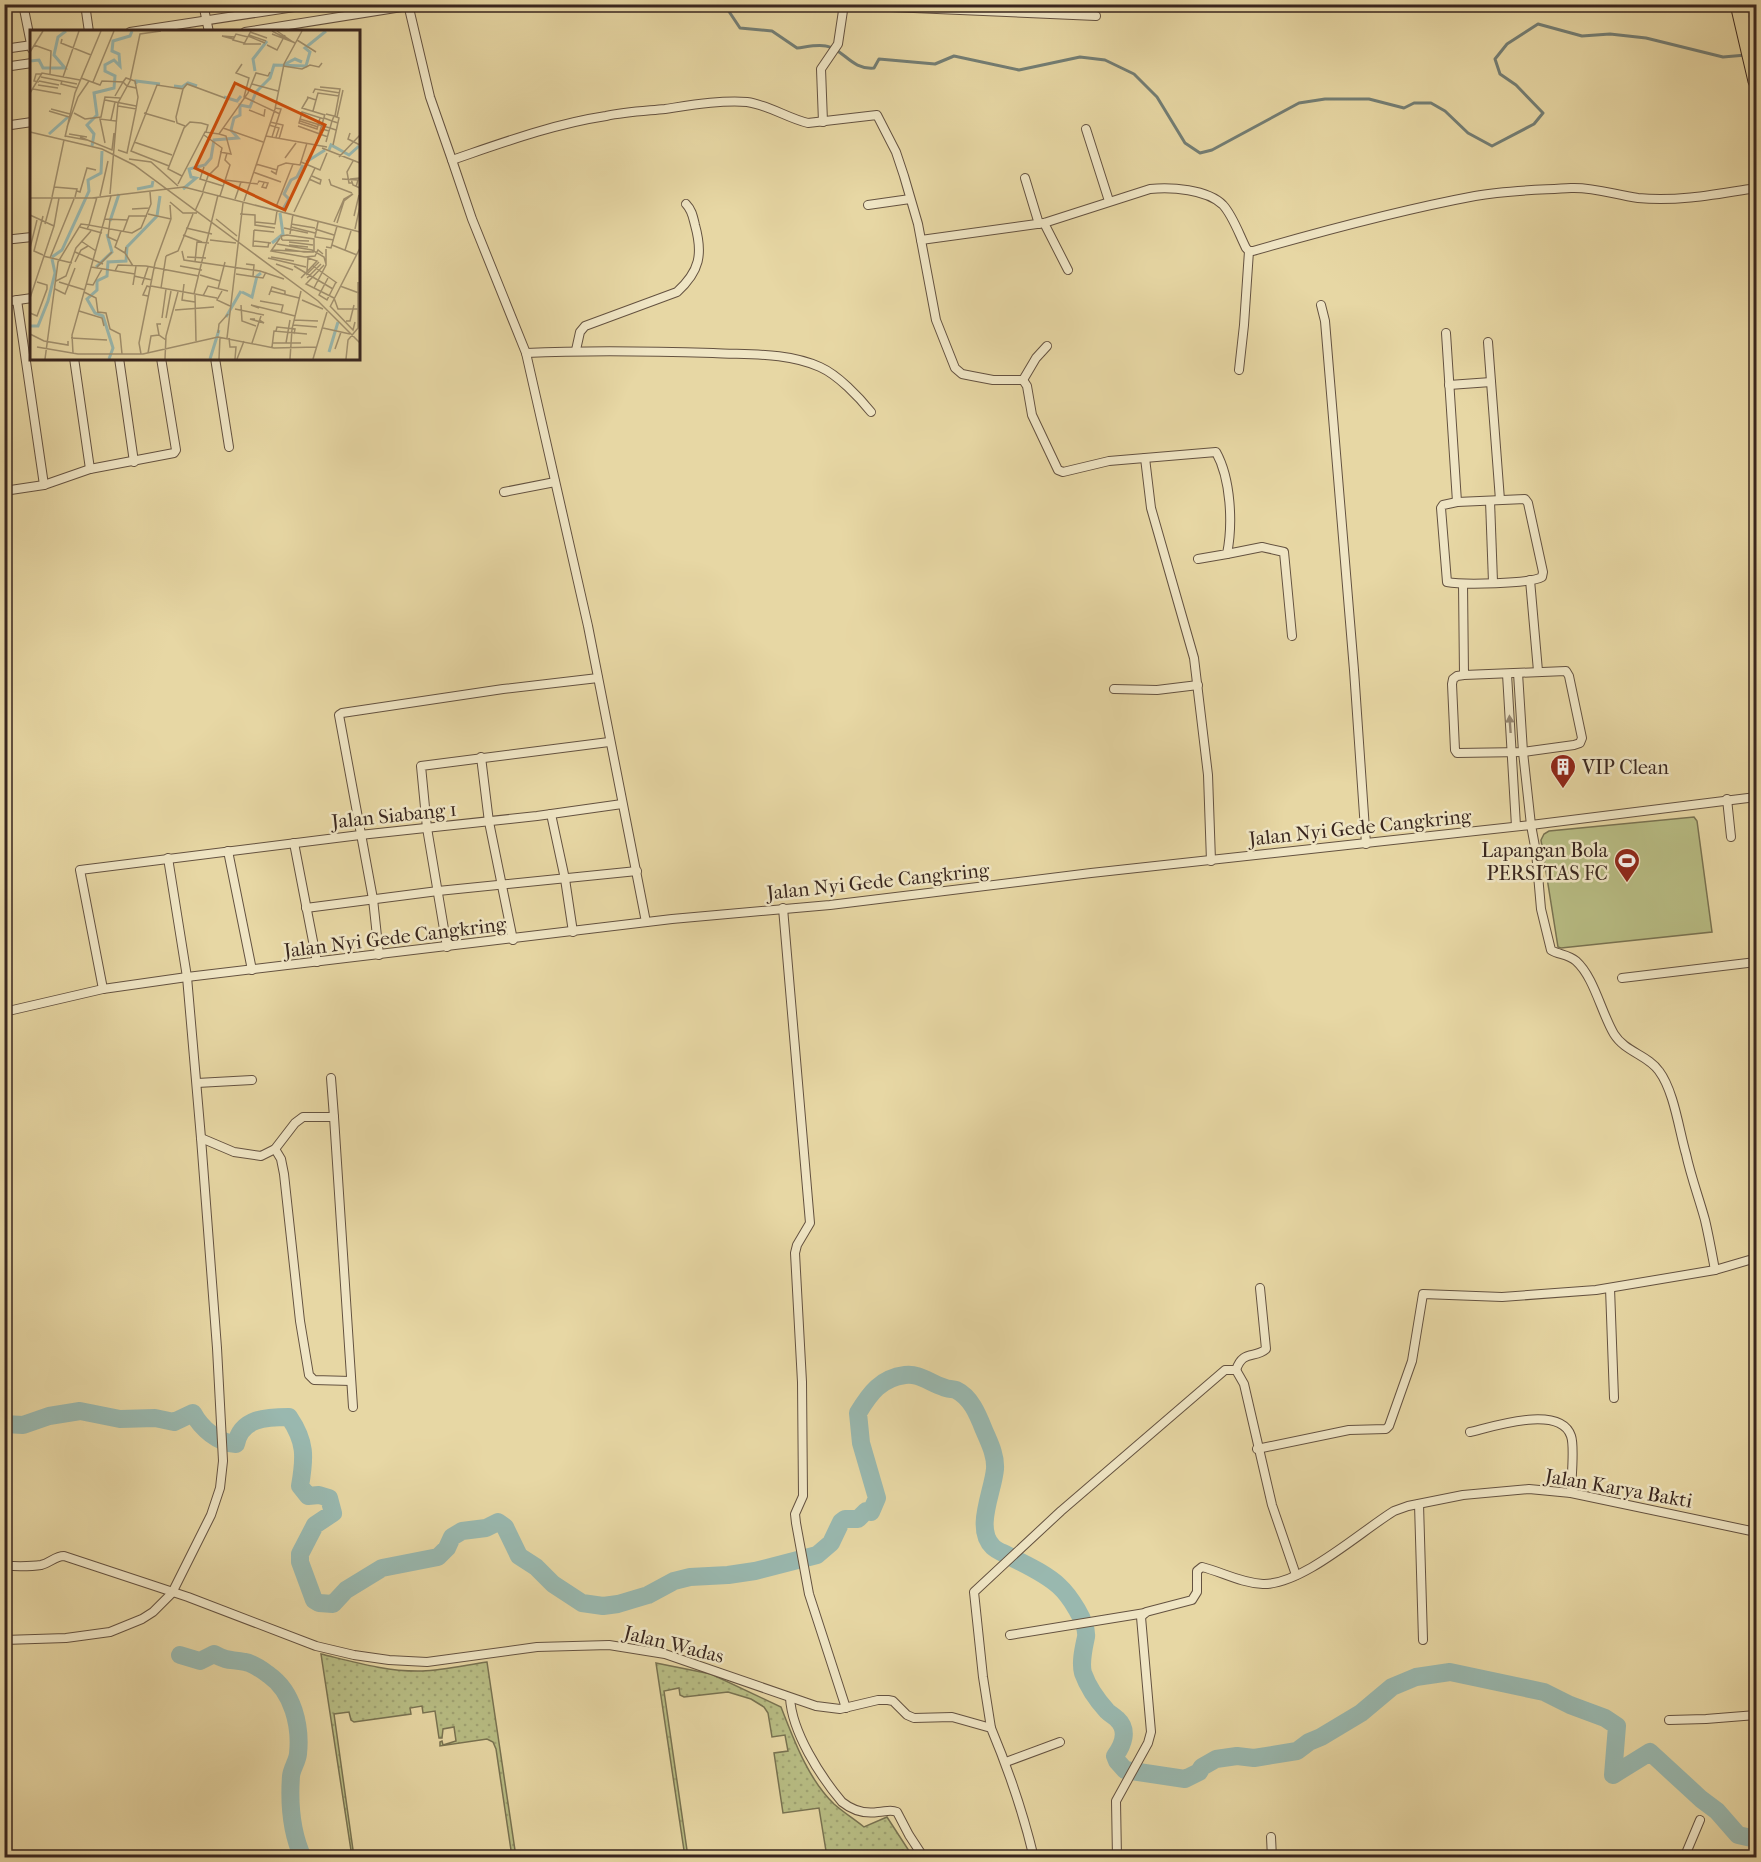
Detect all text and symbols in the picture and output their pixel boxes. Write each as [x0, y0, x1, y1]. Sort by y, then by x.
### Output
inset map [30, 30, 360, 360]
one-way arrow [1505, 715, 1514, 734]
building icon: VIP Clean [1548, 752, 1578, 790]
place label: VIP Clean [1581, 756, 1669, 779]
street label: Jalan Siabang 1 [328, 797, 458, 834]
street label: Jalan Nyi Gede Cangkring [1246, 804, 1473, 851]
place label: Lapangan Bola PERSITAS FC [1481, 839, 1609, 885]
sports icon: Lapangan Bola PERSITAS FC [1612, 846, 1642, 884]
street label: Jalan Nyi Gede Cangkring [764, 858, 991, 905]
street label: Jalan Nyi Gede Cangkring [281, 912, 508, 963]
street label: Jalan Karya Bakti [1542, 1464, 1694, 1513]
street label: Jalan Wadas [620, 1620, 726, 1668]

